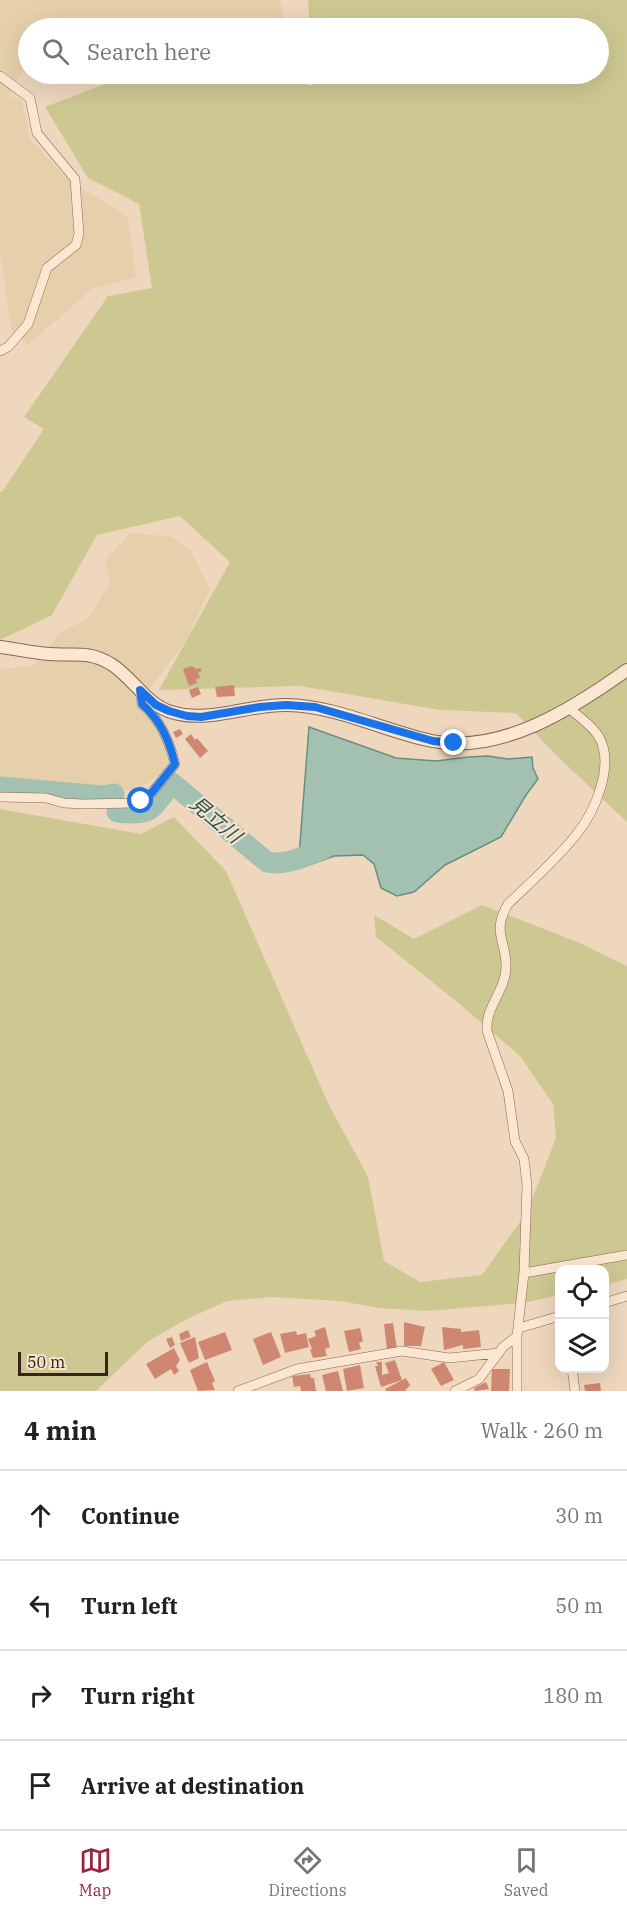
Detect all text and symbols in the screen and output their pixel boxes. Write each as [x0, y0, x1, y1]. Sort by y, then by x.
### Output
search box [18, 18, 609, 84]
icon: search [39, 35, 72, 68]
text: Search here [87, 37, 211, 66]
route end [440, 729, 466, 755]
route start [127, 787, 153, 813]
water label: 見立川 [184, 789, 249, 850]
map controls [555, 1265, 609, 1373]
button: locate [555, 1265, 609, 1319]
button: layers [555, 1319, 609, 1373]
scale bar [18, 1349, 108, 1376]
text: 50 m [27, 1352, 65, 1372]
text: 4 min [24, 1413, 97, 1447]
text: Walk · 260 m [481, 1417, 603, 1444]
icon: ahead [24, 1499, 57, 1532]
text: Continue [81, 1501, 180, 1530]
text: 30 m [555, 1502, 603, 1529]
icon: left [24, 1589, 57, 1622]
text: Turn left [81, 1591, 177, 1620]
text: 50 m [555, 1592, 603, 1619]
icon: right [24, 1679, 57, 1712]
text: Turn right [81, 1681, 195, 1710]
text: 180 m [543, 1682, 603, 1709]
icon: arrive [24, 1769, 57, 1802]
text: Arrive at destination [81, 1771, 304, 1800]
tab: Map [79, 1844, 112, 1900]
tab: Directions [269, 1844, 347, 1900]
tab: Saved [504, 1844, 548, 1900]

